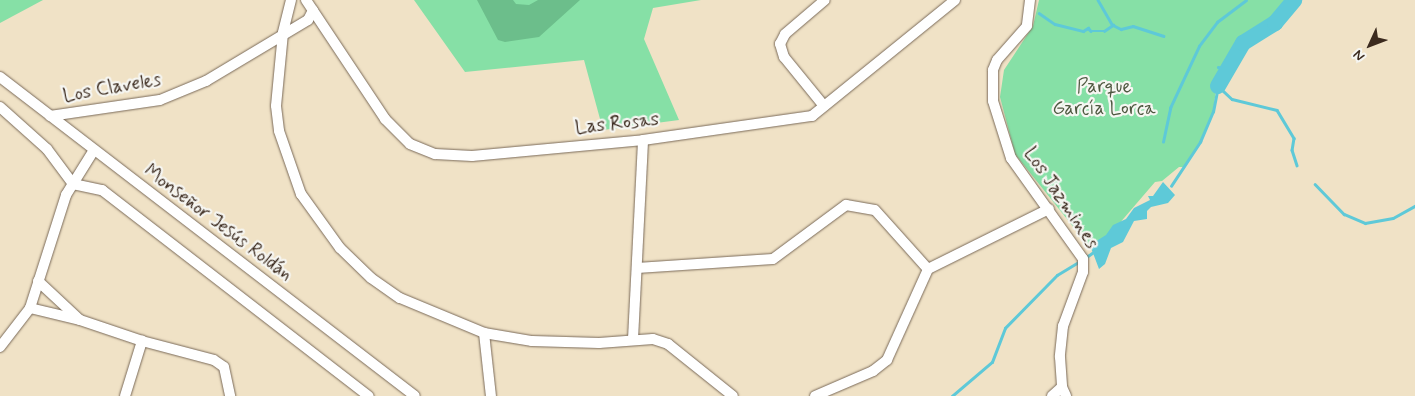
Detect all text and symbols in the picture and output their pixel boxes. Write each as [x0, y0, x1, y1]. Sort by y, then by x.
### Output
north arrow [1345, 20, 1395, 70]
text: N [1349, 46, 1369, 65]
street label: Los Claveles [61, 68, 163, 108]
park label: Parque García Lorca [1053, 76, 1155, 120]
street label: Las Rosas [576, 109, 658, 139]
street label: Los Jazmines [1019, 143, 1103, 253]
street label: Monseñor Jesús Roldán [137, 158, 299, 288]

